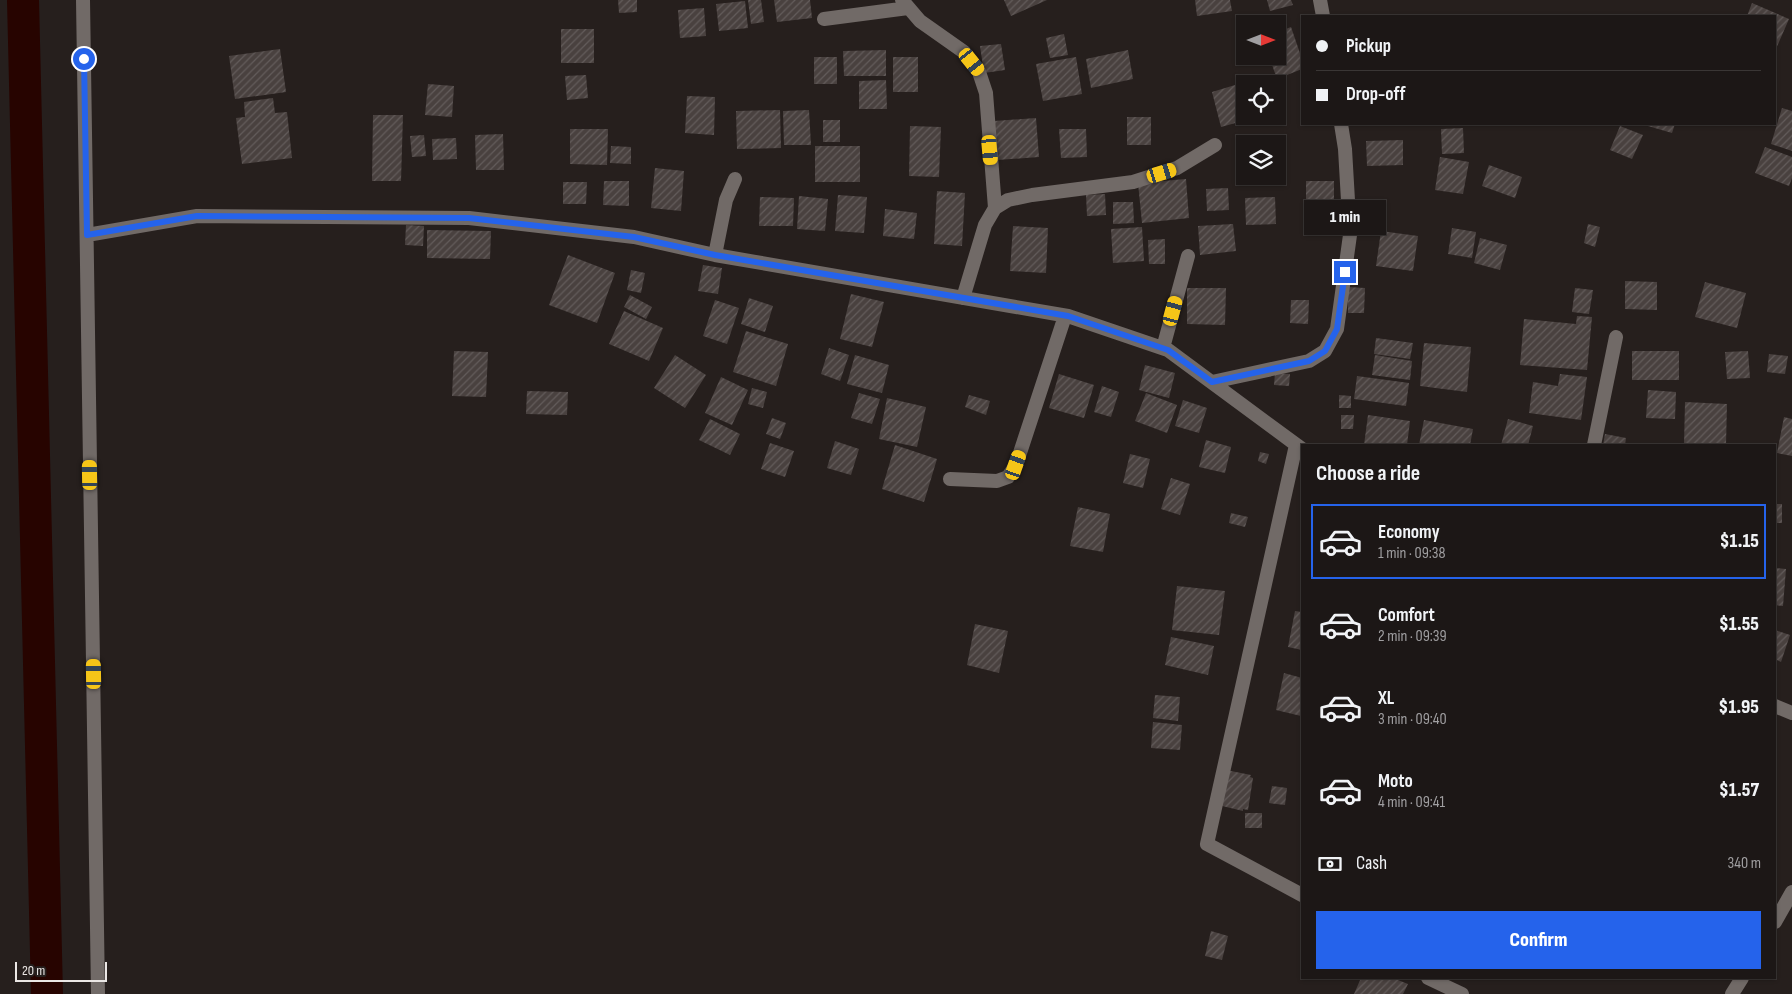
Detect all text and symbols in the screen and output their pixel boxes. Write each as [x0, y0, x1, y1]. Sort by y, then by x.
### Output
north arrow [1236, 15, 1286, 65]
map controls [1236, 15, 1286, 185]
text: Pickup [1346, 35, 1391, 58]
car [956, 46, 987, 78]
route start [73, 48, 95, 70]
button: locate [1236, 75, 1286, 125]
text: Drop-off [1346, 83, 1406, 106]
car [981, 134, 998, 166]
button: layers [1236, 135, 1286, 185]
car [1145, 161, 1178, 185]
callout: 1 min [1304, 200, 1386, 234]
text: 1 min [1330, 208, 1360, 227]
route end [1334, 261, 1356, 283]
car [1161, 295, 1184, 327]
car [1004, 448, 1027, 482]
car [82, 460, 97, 490]
text: Choose a ride [1316, 460, 1420, 487]
icon: car [1318, 519, 1363, 564]
text: Economy [1378, 521, 1440, 544]
text: $1.15 [1720, 530, 1759, 553]
text: 1 min · 09:38 [1378, 544, 1445, 563]
icon: car [1318, 602, 1363, 647]
text: Comfort [1378, 604, 1435, 627]
text: $1.55 [1719, 613, 1759, 636]
text: 2 min · 09:39 [1378, 627, 1447, 646]
car [86, 659, 101, 689]
icon: car [1318, 685, 1363, 730]
text: XL [1378, 687, 1394, 710]
text: $1.95 [1719, 696, 1759, 719]
text: 3 min · 09:40 [1378, 710, 1447, 729]
icon: car [1318, 768, 1363, 813]
text: Moto [1378, 770, 1413, 793]
text: $1.57 [1719, 779, 1759, 802]
text: 4 min · 09:41 [1378, 793, 1445, 812]
icon: cash [1316, 850, 1344, 878]
text: Cash [1356, 852, 1387, 875]
text: 340 m [1728, 854, 1761, 873]
button: Confirm [1316, 911, 1761, 969]
scale bar [15, 959, 108, 982]
text: 20 m [22, 962, 45, 979]

